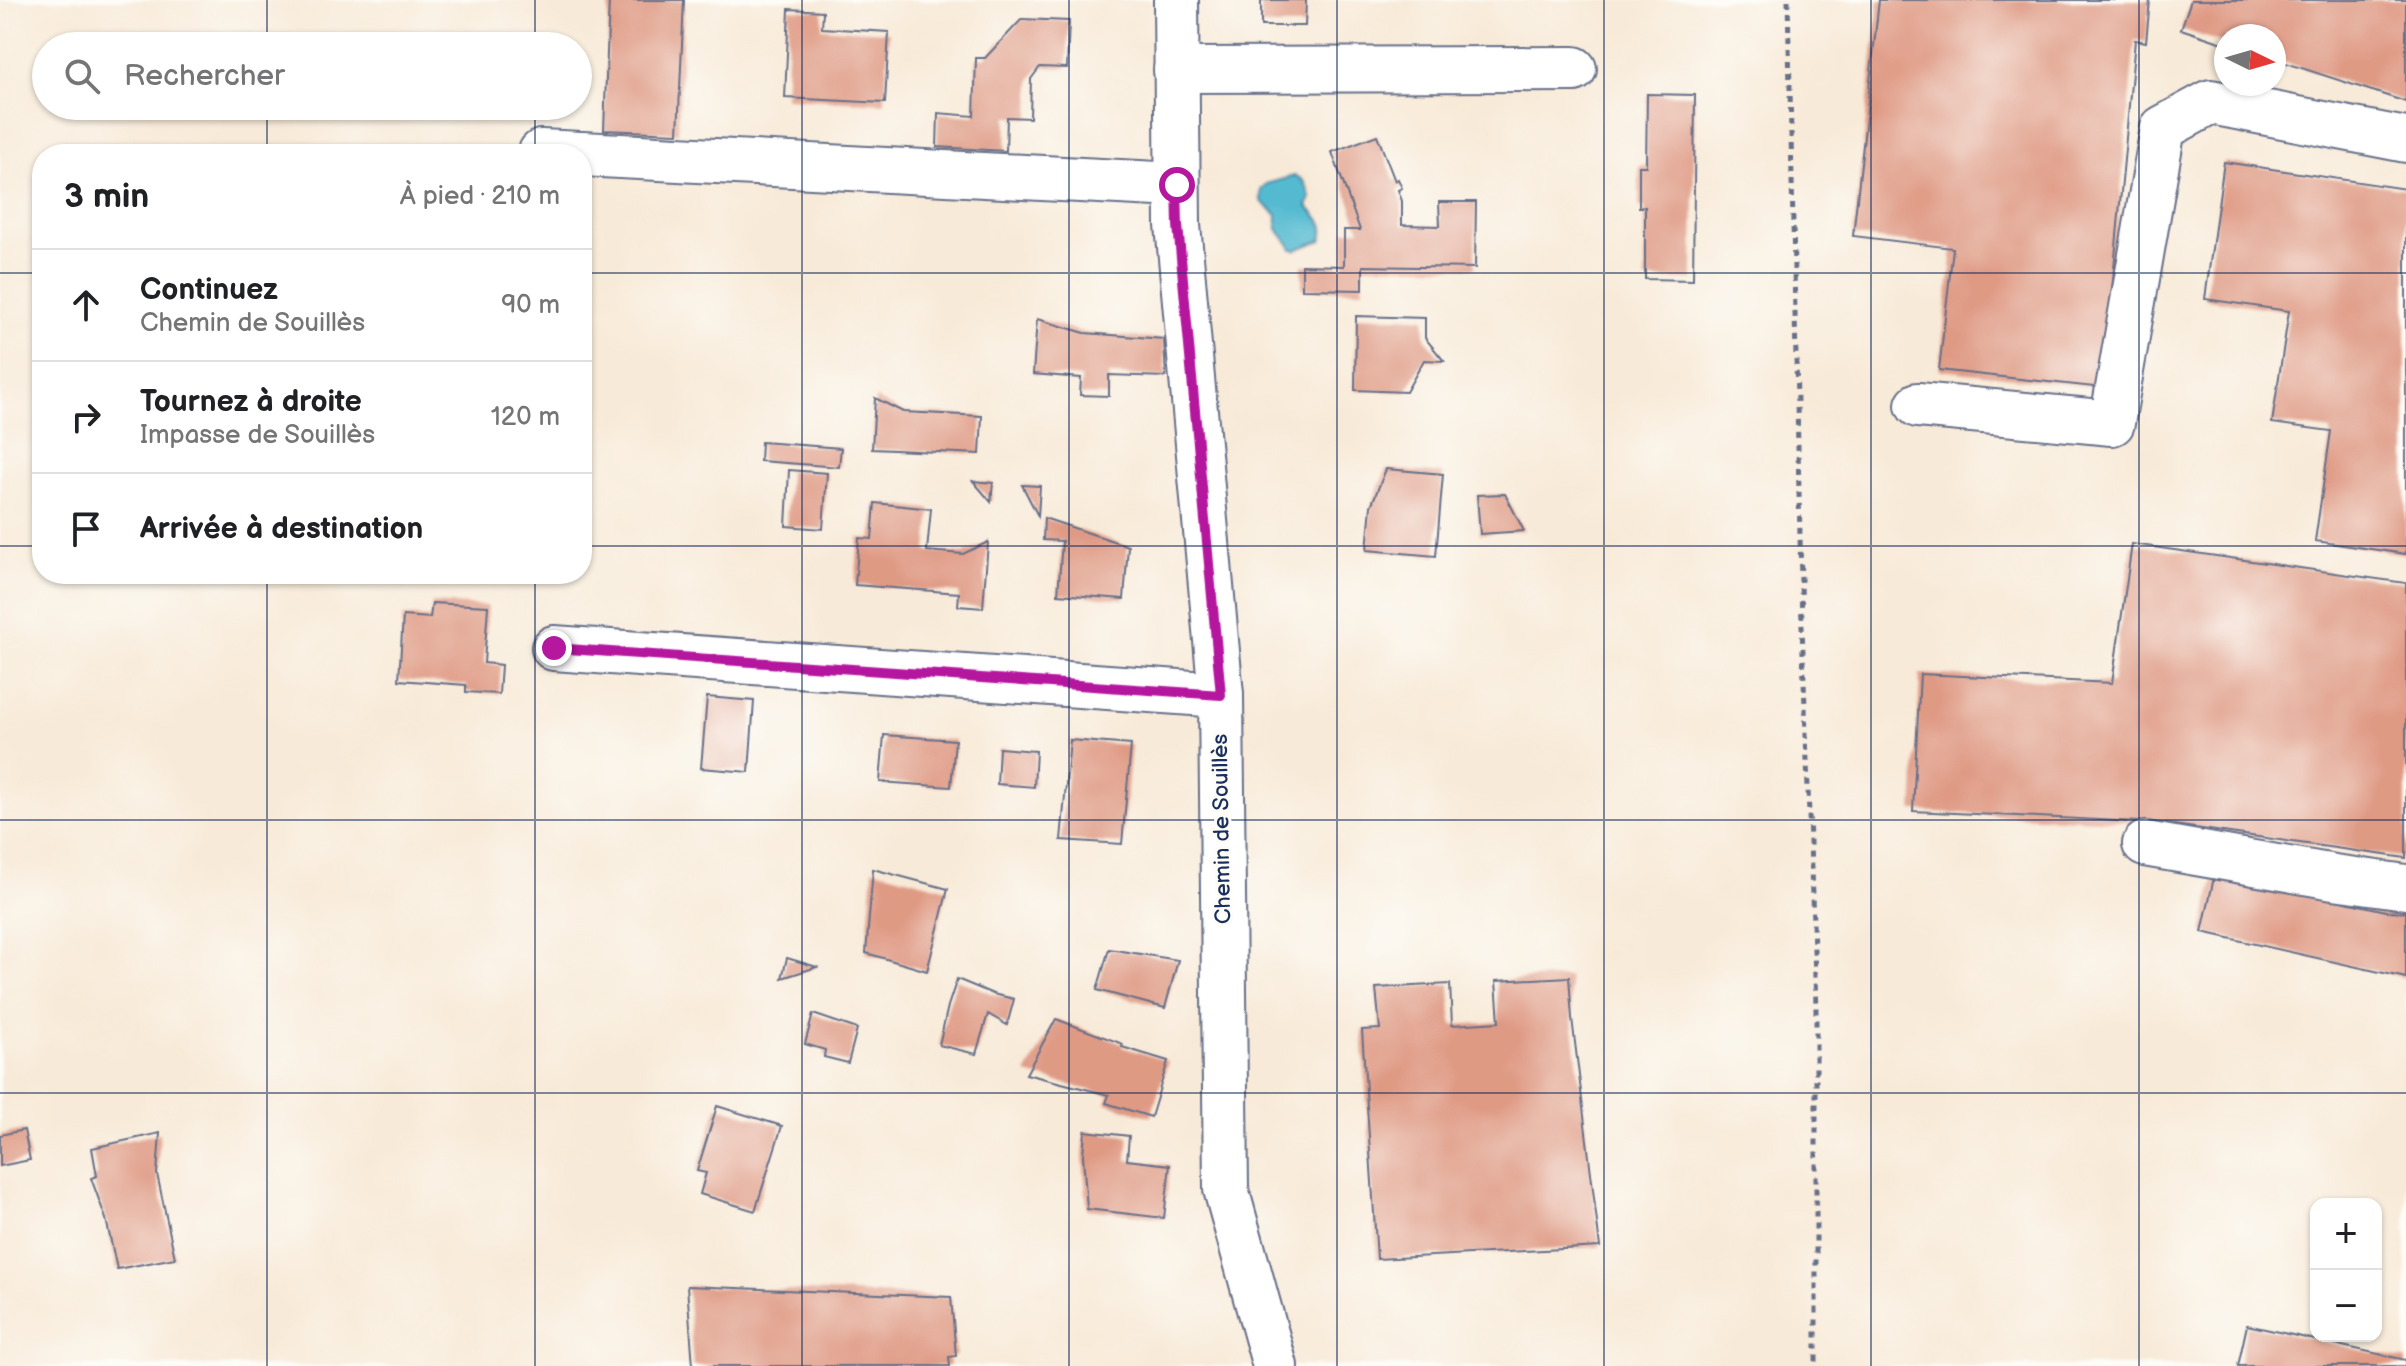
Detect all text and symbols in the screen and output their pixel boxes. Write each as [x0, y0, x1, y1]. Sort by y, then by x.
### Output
north arrow [2214, 24, 2286, 96]
search box [32, 32, 592, 120]
icon: search [60, 54, 104, 98]
text: Rechercher [124, 58, 285, 94]
route start [1159, 167, 1195, 203]
text: 3 min [64, 176, 149, 217]
text: À pied · 210 m [400, 181, 560, 212]
text: Continuez [140, 272, 278, 308]
icon: ahead [64, 283, 108, 327]
text: 90 m [501, 290, 560, 321]
text: Chemin de Souillès [140, 308, 365, 339]
text: Tournez à droite [140, 384, 362, 420]
icon: right [64, 395, 108, 439]
text: 120 m [491, 402, 560, 433]
text: Impasse de Souillès [140, 420, 375, 451]
icon: arrive [64, 507, 108, 551]
text: Arrivée à destination [140, 511, 423, 547]
route end [536, 630, 572, 666]
street label: Chemin de Souillès [1207, 733, 1237, 924]
map controls [2310, 1198, 2382, 1342]
button: + [2310, 1198, 2382, 1270]
button: − [2310, 1270, 2382, 1342]

